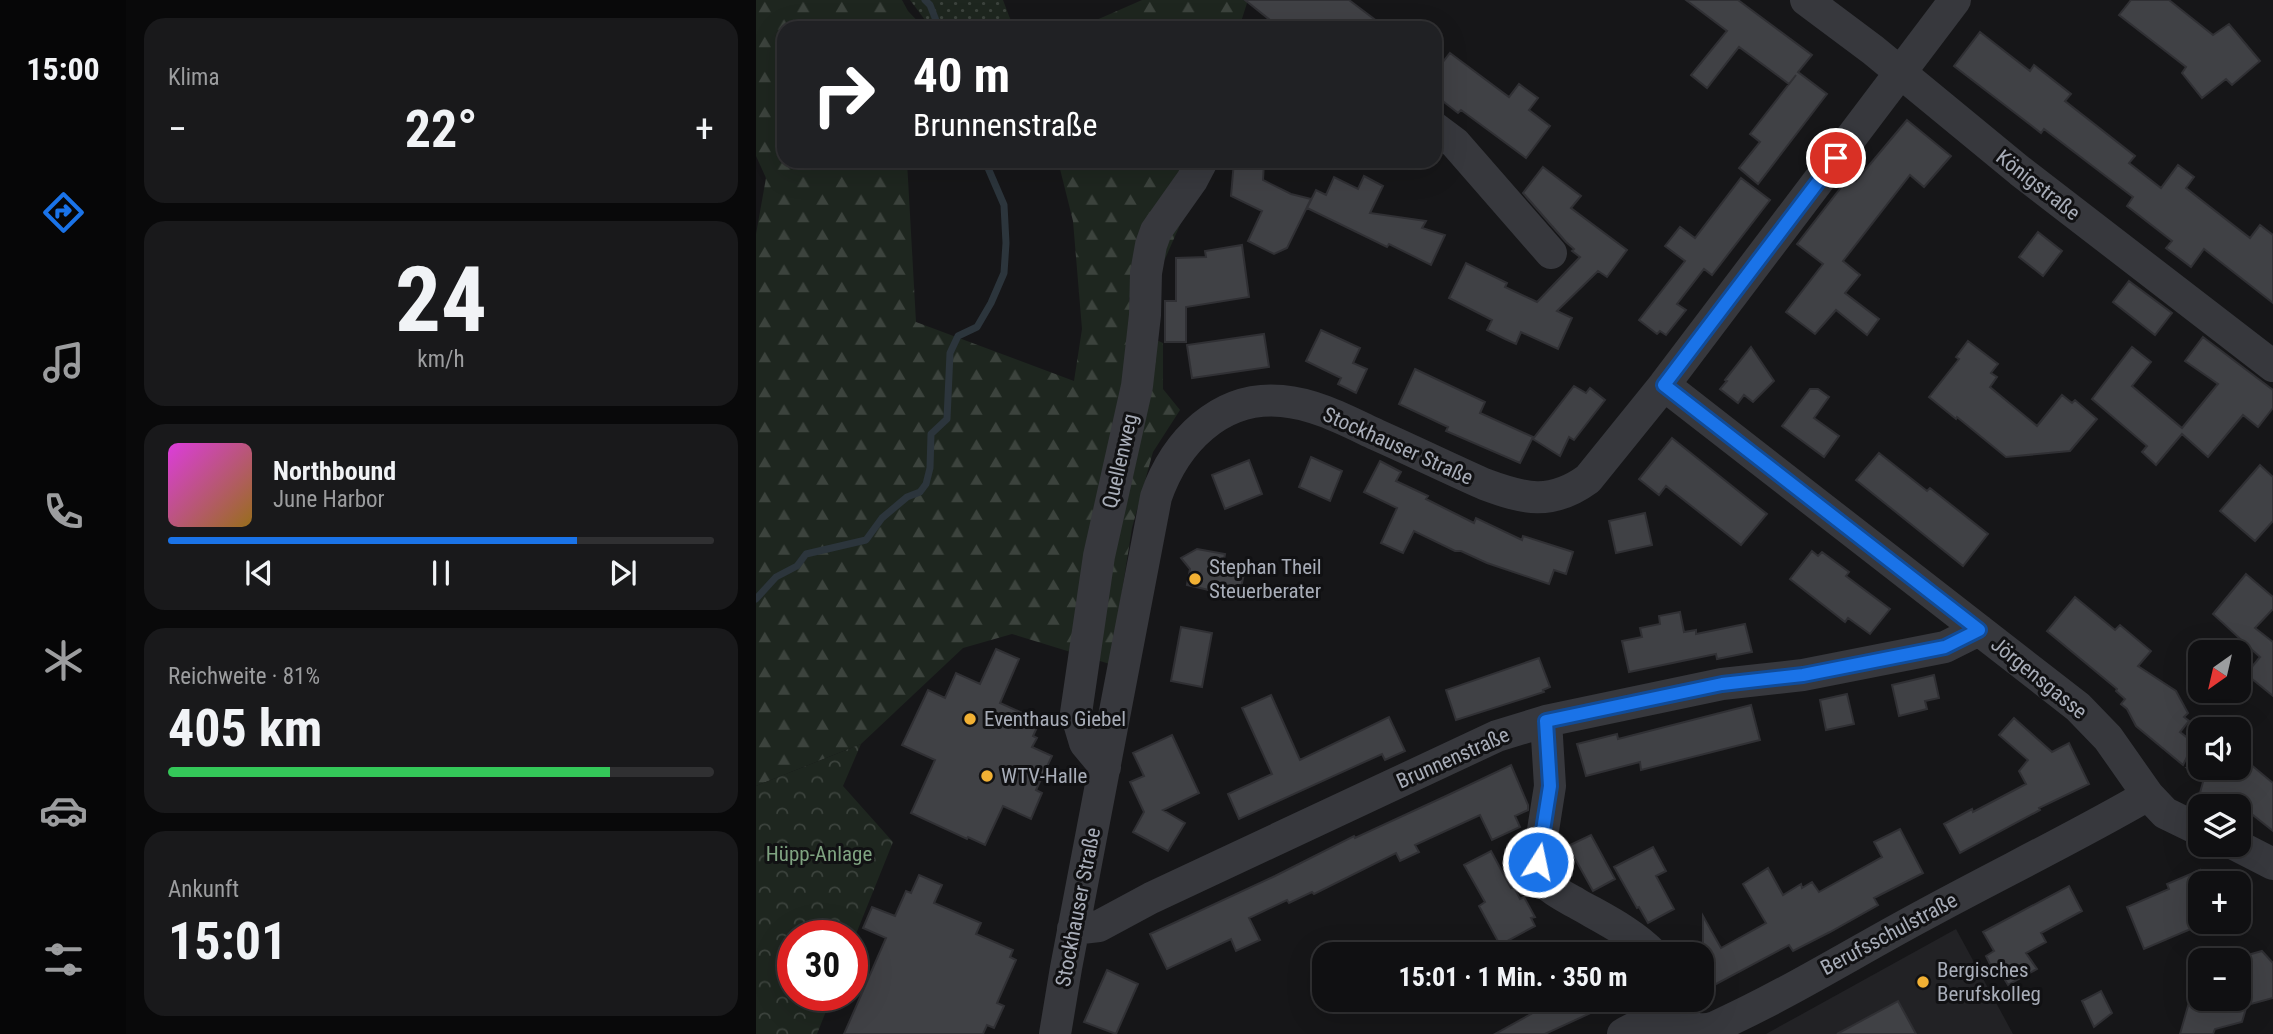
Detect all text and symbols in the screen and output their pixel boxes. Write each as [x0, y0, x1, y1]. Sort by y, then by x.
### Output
text: 40 m [913, 47, 1010, 104]
icon: right [798, 49, 889, 140]
text: 15:00 [26, 50, 100, 88]
text: Klima [168, 64, 219, 91]
text: 22° [405, 99, 477, 160]
text: Brunnenstraße [913, 106, 1097, 144]
text: − [168, 107, 187, 151]
text: + [695, 107, 714, 151]
pin [1806, 128, 1866, 188]
icon: arrive [1817, 139, 1855, 177]
street label: Königstraße [1991, 145, 2085, 225]
icon: directions [39, 188, 88, 237]
text: 24 [395, 247, 487, 353]
icon: music [39, 338, 88, 387]
text: km/h [417, 346, 465, 373]
street label: Stockhauser Straße [1319, 402, 1477, 490]
street label: Quellenweg [1097, 411, 1143, 511]
text: Northbound [273, 456, 396, 486]
text: June Harbor [273, 486, 385, 513]
icon: phone [39, 487, 88, 536]
icon: previous [240, 554, 278, 592]
icon: pause [422, 554, 460, 592]
icon: next [604, 554, 642, 592]
place label: Stephan Theil Steuerberater [1209, 555, 1322, 603]
marker: Stephan Theil Steuerberater [1187, 571, 1203, 587]
street label: Jörgensgasse [1986, 632, 2092, 724]
icon: climate [39, 636, 88, 685]
north arrow [2188, 640, 2250, 704]
map controls [2188, 640, 2251, 1011]
text: Reichweite · 81% [168, 663, 320, 690]
text: 405 km [168, 698, 322, 759]
place label: Eventhaus Giebel [984, 707, 1126, 731]
marker: Eventhaus Giebel [962, 711, 978, 727]
button: sound [2188, 717, 2251, 780]
street label: Brunnenstraße [1393, 722, 1513, 794]
place label: WTV-Halle [1001, 764, 1088, 788]
marker: WTV-Halle [979, 768, 995, 784]
icon: car [39, 786, 88, 835]
button: layers [2188, 794, 2251, 857]
street label: Stockhauser Straße [1051, 825, 1105, 989]
position arrow [1501, 825, 1575, 899]
park label: Hüpp-Anlage [766, 842, 872, 866]
button: + [2188, 871, 2251, 934]
text: Ankunft [168, 876, 239, 903]
street label: Berufsschulstraße [1817, 888, 1961, 980]
text: 15:01 [168, 911, 287, 972]
speed limit sign: 30 [777, 920, 868, 1011]
icon: filters [39, 935, 88, 984]
button: − [2188, 948, 2251, 1011]
place label: Bergisches Berufskolleg [1937, 958, 2041, 1006]
text: 15:01 · 1 Min. · 350 m [1399, 962, 1627, 992]
marker: Bergisches Berufskolleg [1915, 974, 1931, 990]

